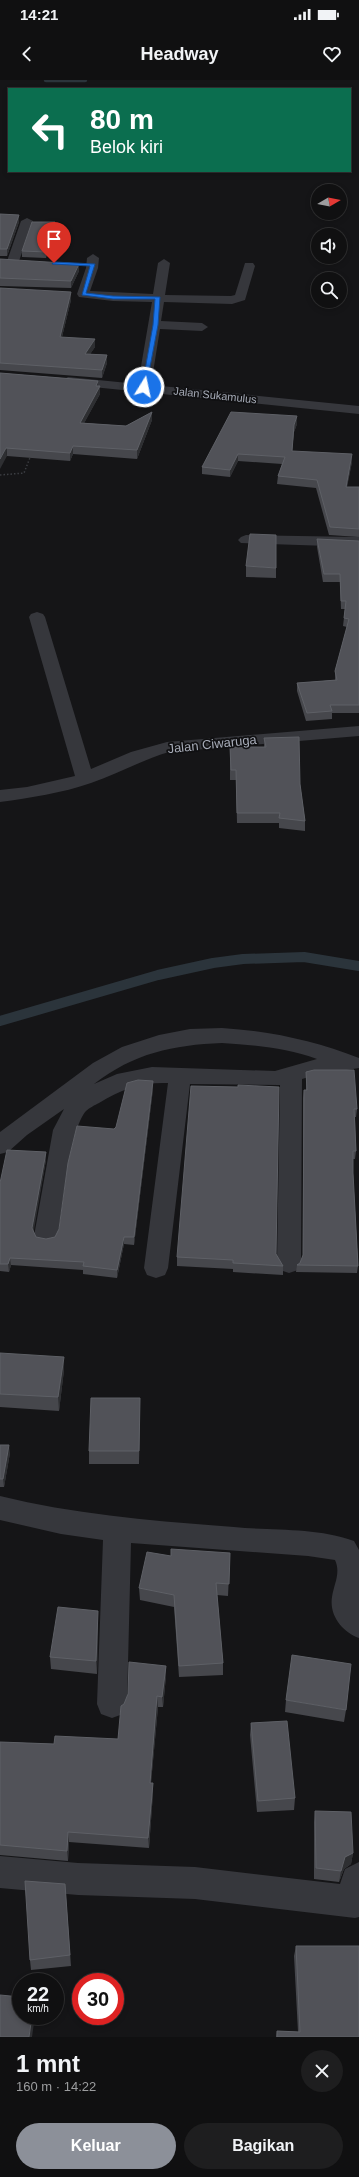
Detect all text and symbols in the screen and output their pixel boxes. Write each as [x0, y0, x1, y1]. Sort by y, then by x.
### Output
text: 14:21 [20, 6, 58, 23]
icon: back [16, 43, 38, 65]
icon: heart [321, 43, 343, 65]
text: Headway [140, 44, 219, 64]
icon: left [24, 104, 76, 156]
text: 80 m [90, 104, 154, 135]
text: Belok kiri [90, 137, 163, 157]
north arrow [311, 184, 347, 220]
map controls [311, 184, 347, 308]
pin [37, 222, 71, 263]
icon: arrive [43, 228, 65, 250]
button: sound [311, 228, 347, 264]
button: search [311, 272, 347, 308]
position arrow [123, 366, 165, 408]
street label: Jalan Sukamulus [173, 385, 258, 405]
street label: Jalan Ciwaruga [167, 732, 258, 756]
speed limit sign: 30 [72, 1973, 124, 2025]
text: 22 [27, 1983, 49, 2005]
text: km/h [27, 2003, 49, 2014]
text: 1 mnt [16, 2050, 80, 2077]
button: close [301, 2050, 343, 2092]
text: 160 m · 14:22 [16, 2079, 96, 2094]
button: Keluar [16, 2123, 176, 2169]
button: Bagikan [184, 2123, 343, 2169]

